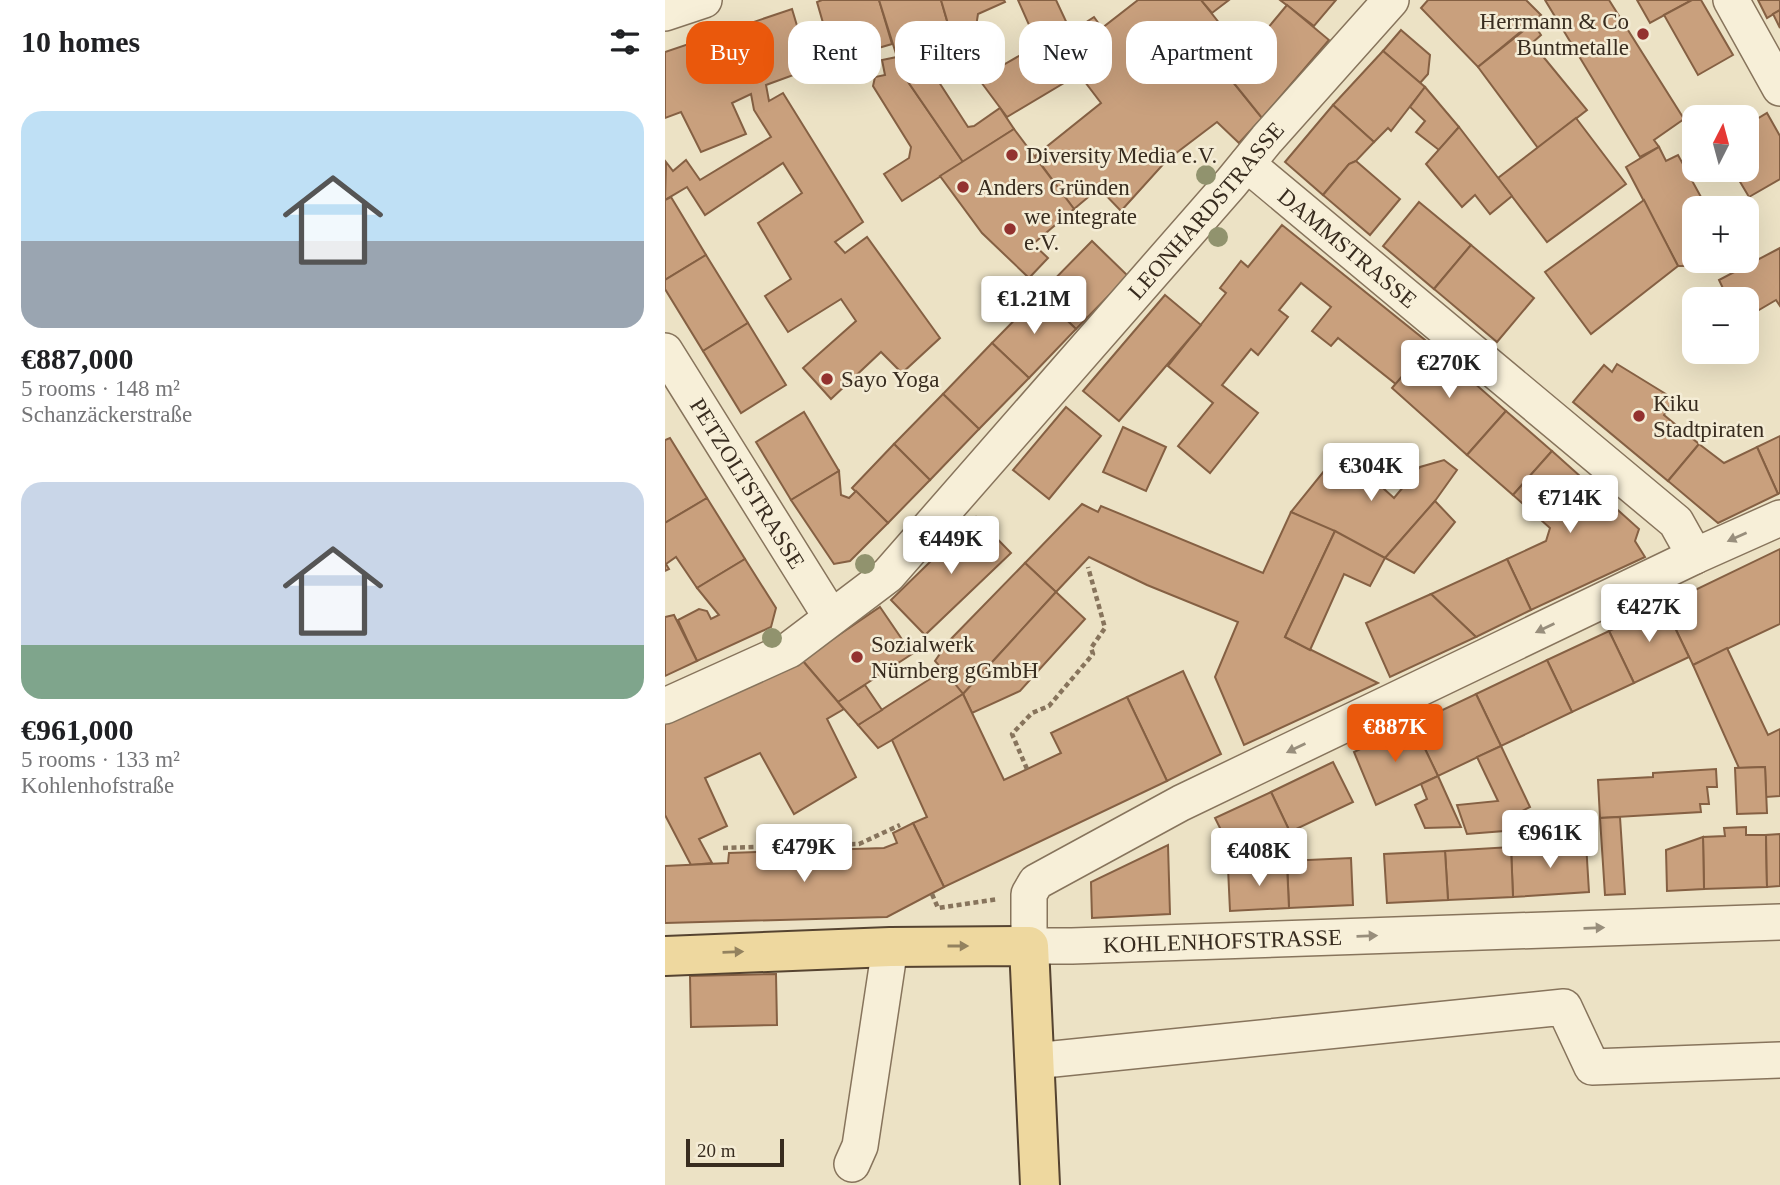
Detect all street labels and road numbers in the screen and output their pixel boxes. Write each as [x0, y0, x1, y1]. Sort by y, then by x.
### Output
street label: LEONHARDSTRASSE [1123, 117, 1289, 304]
street label: DAMMSTRASSE [1273, 183, 1422, 313]
street label: PETZOLTSTRASSE [685, 394, 810, 573]
street label: KOHLENHOFSTRASSE [1103, 924, 1342, 957]

